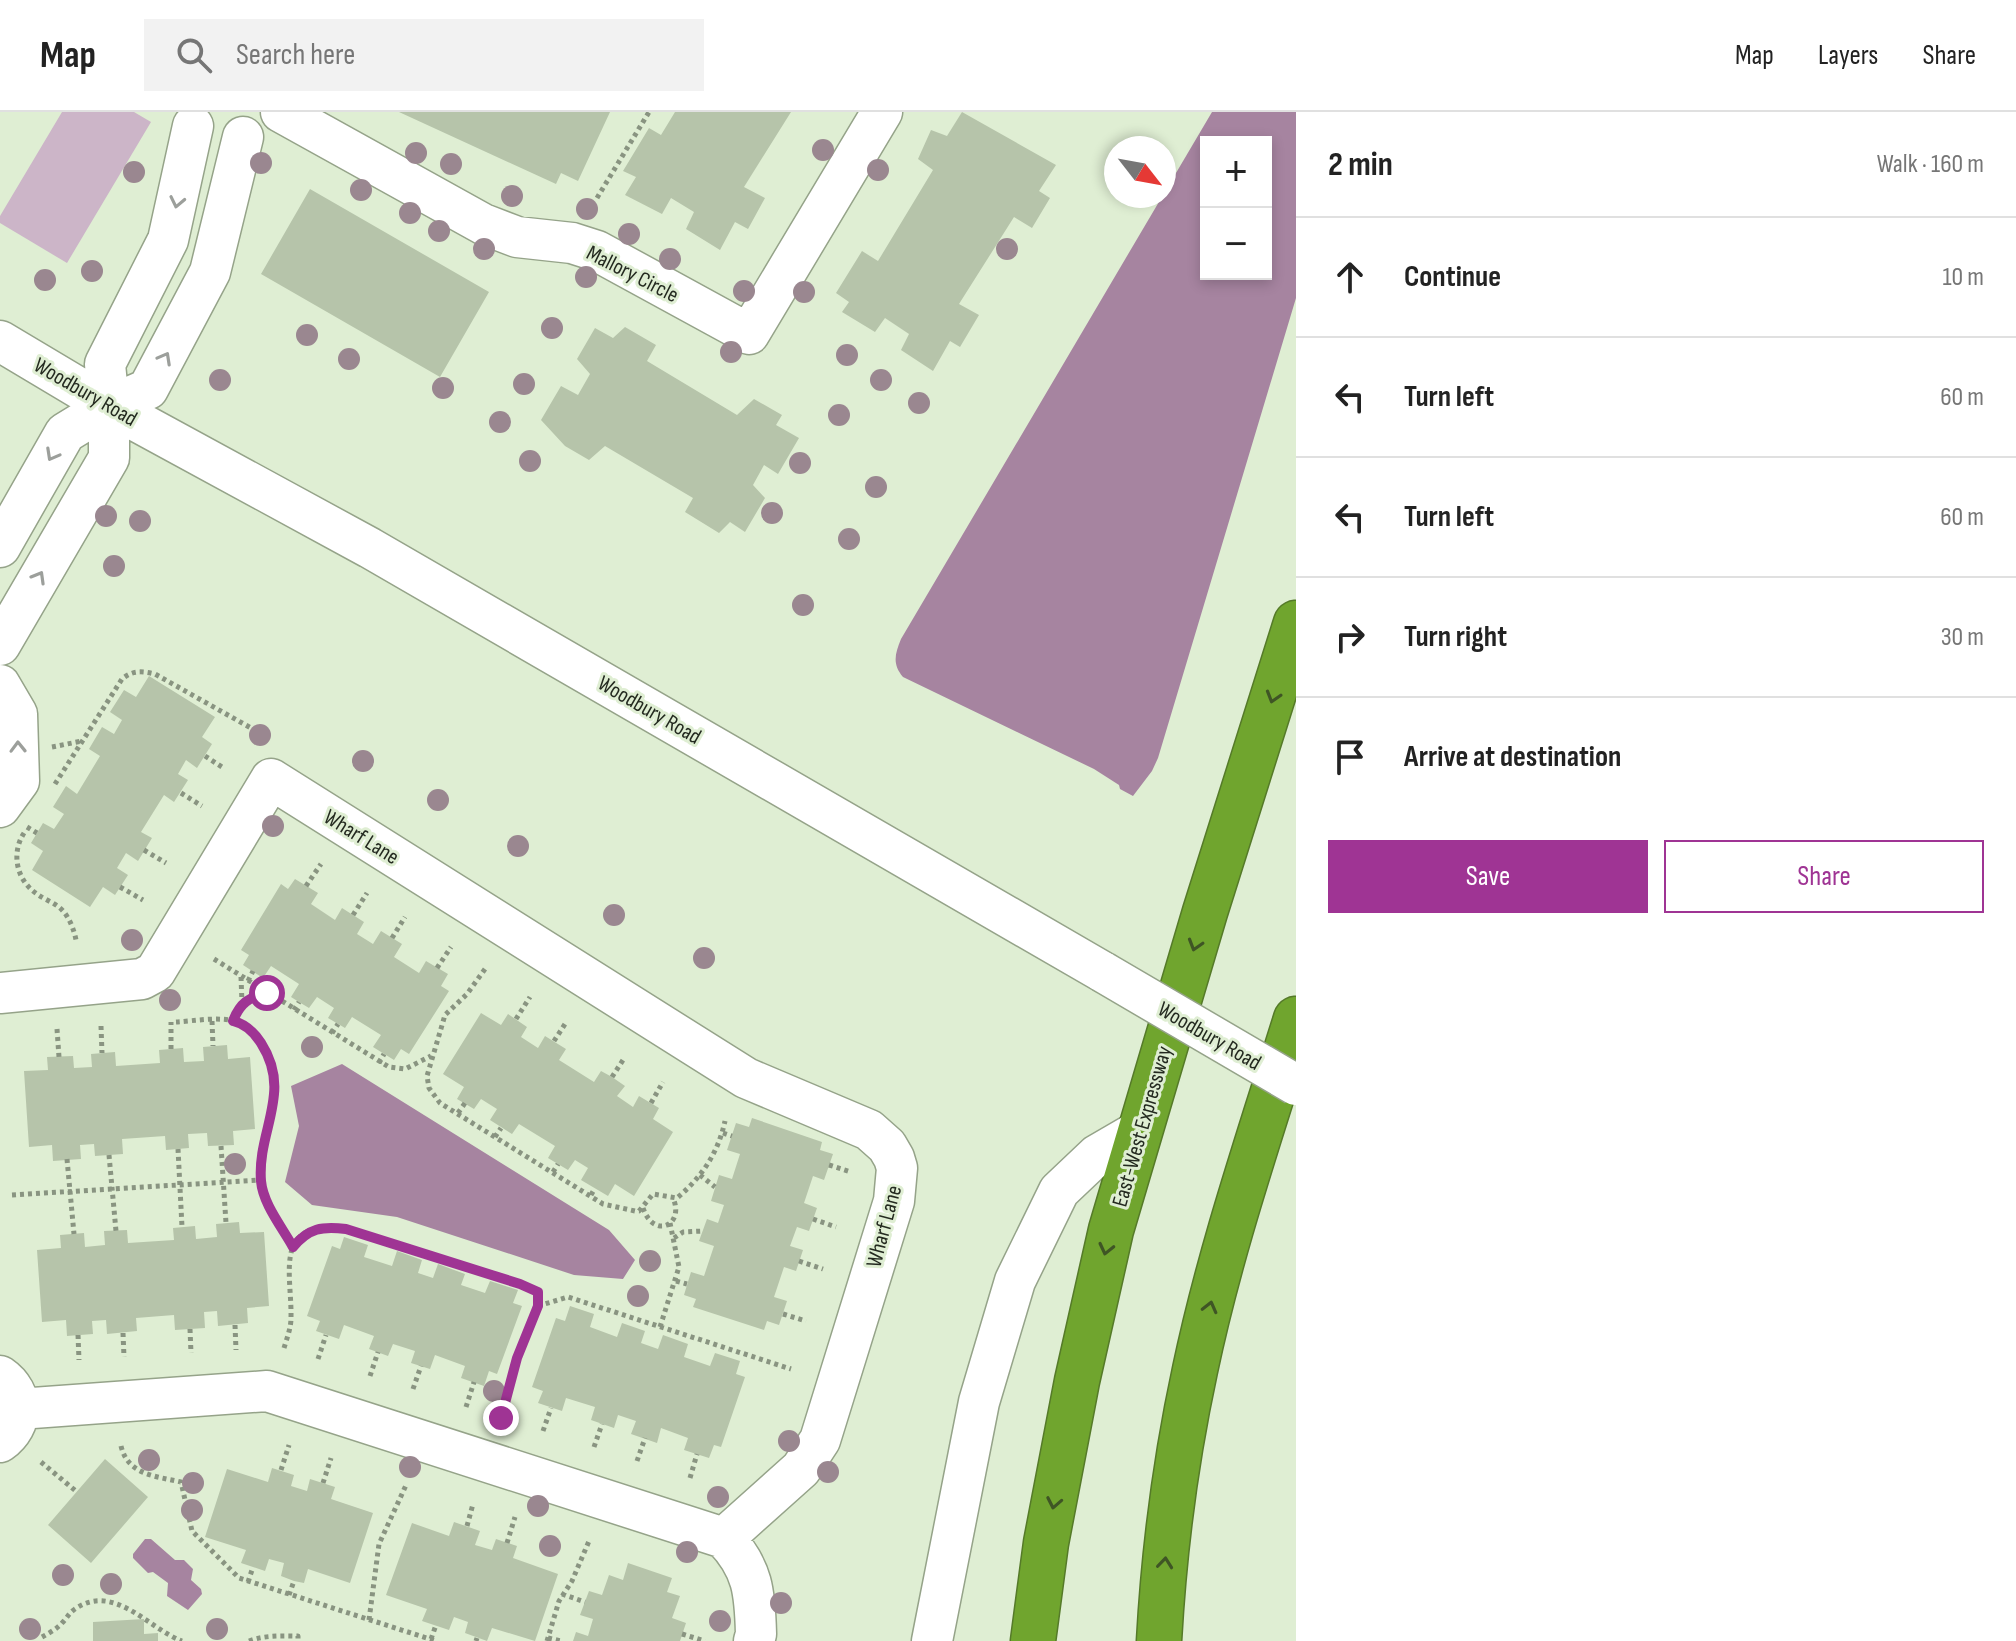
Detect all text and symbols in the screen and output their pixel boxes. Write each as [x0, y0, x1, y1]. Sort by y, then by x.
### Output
search box [144, 19, 704, 91]
text: Map [40, 33, 96, 78]
icon: search [172, 33, 216, 77]
text: Search here [236, 37, 355, 73]
text: Map [1735, 39, 1774, 72]
text: Layers [1818, 39, 1878, 72]
text: Share [1922, 39, 1976, 72]
north arrow [1104, 136, 1176, 208]
map controls [1200, 136, 1272, 280]
button: + [1200, 136, 1272, 208]
text: 2 min [1328, 144, 1393, 185]
text: Walk · 160 m [1877, 149, 1984, 180]
one-way arrow [169, 195, 186, 208]
button: − [1200, 208, 1272, 280]
street label: Mallory Circle [582, 240, 683, 309]
icon: ahead [1328, 255, 1372, 299]
text: Continue [1404, 259, 1501, 295]
text: 10 m [1942, 262, 1984, 293]
street label: Woodbury Road [29, 352, 142, 433]
one-way arrow [155, 352, 171, 367]
icon: left [1328, 375, 1372, 419]
text: Turn left [1404, 379, 1494, 415]
text: 60 m [1940, 382, 1984, 413]
one-way arrow [46, 447, 62, 461]
icon: left [1328, 495, 1372, 539]
text: Turn left [1404, 499, 1494, 535]
text: 60 m [1940, 502, 1984, 533]
one-way arrow [29, 571, 45, 586]
icon: right [1328, 615, 1372, 659]
text: Turn right [1404, 619, 1507, 655]
text: 30 m [1941, 622, 1984, 653]
street label: Woodbury Road [593, 670, 706, 751]
one-way arrow [1266, 690, 1282, 704]
icon: arrive [1328, 735, 1372, 779]
text: Arrive at destination [1404, 739, 1621, 775]
one-way arrow [9, 740, 27, 753]
street label: Wharf Lane [319, 804, 404, 871]
button: Save [1328, 840, 1648, 913]
button: Share [1664, 840, 1984, 913]
one-way arrow [1188, 938, 1204, 952]
route start [249, 975, 285, 1011]
street label: Woodbury Road [1153, 996, 1266, 1077]
street label: East-West Expressway [1107, 1042, 1178, 1210]
street label: Wharf Lane [861, 1183, 908, 1270]
one-way arrow [1098, 1241, 1115, 1255]
one-way arrow [1200, 1301, 1217, 1315]
route end [483, 1400, 519, 1436]
one-way arrow [1046, 1496, 1063, 1510]
one-way arrow [1157, 1556, 1174, 1569]

